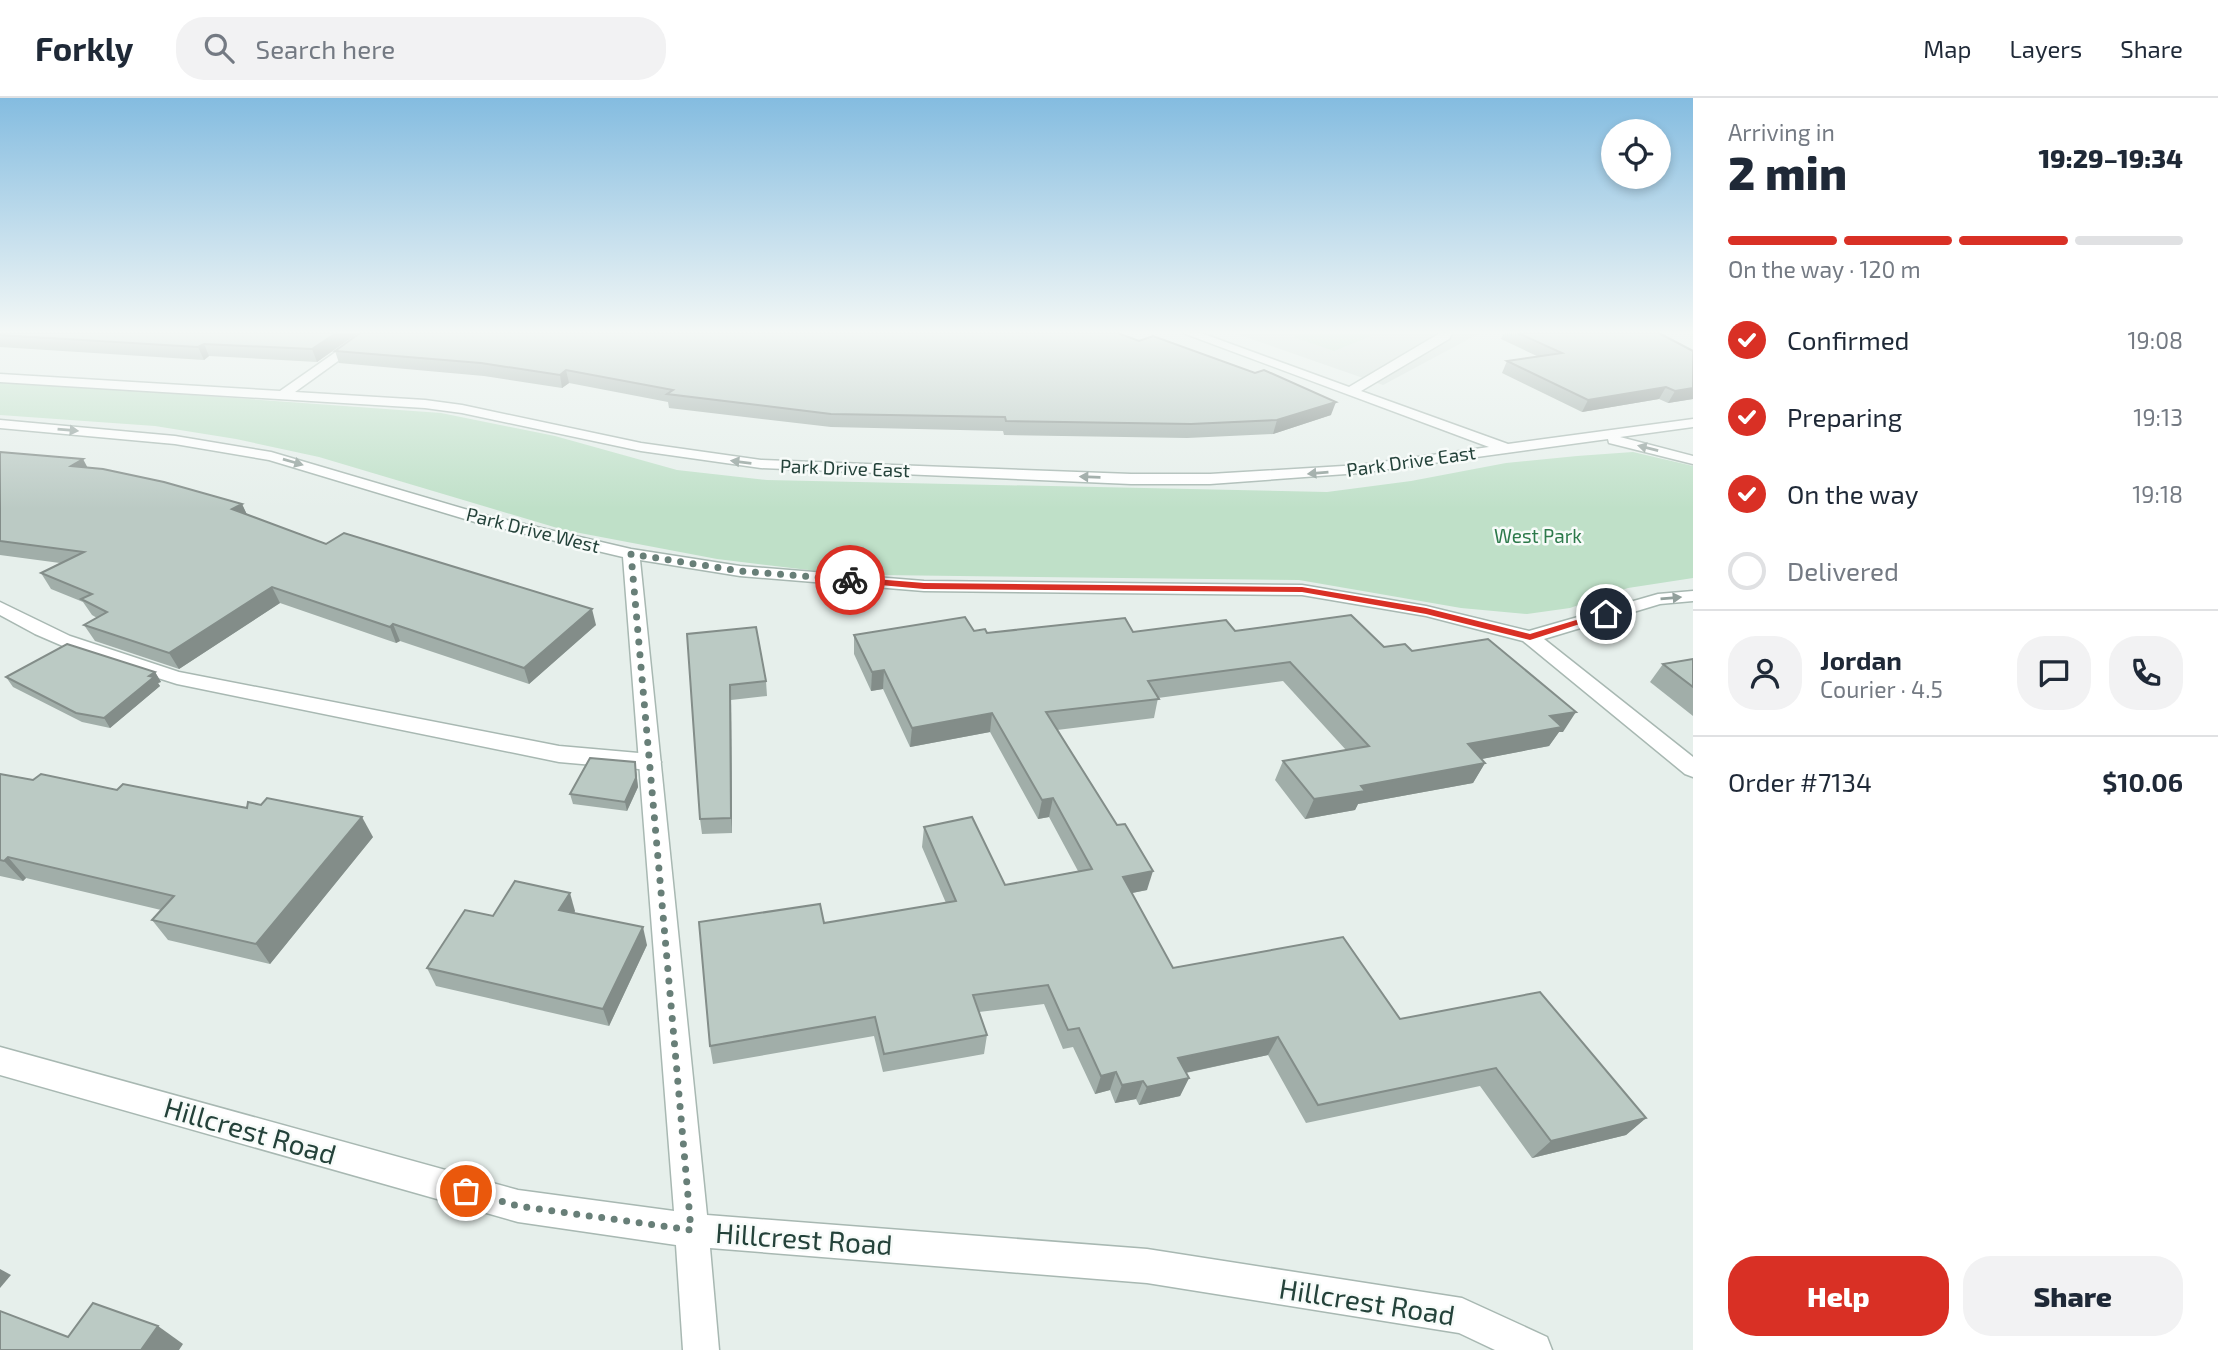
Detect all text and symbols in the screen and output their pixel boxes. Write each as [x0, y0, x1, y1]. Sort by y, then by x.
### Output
search box [176, 17, 666, 80]
text: Forkly [35, 28, 134, 68]
icon: search [200, 29, 238, 67]
text: Search here [256, 33, 395, 64]
text: Map [1923, 34, 1971, 63]
text: Layers [2009, 34, 2082, 63]
text: Share [2120, 34, 2183, 63]
text: Arriving in [1728, 118, 1835, 146]
map controls [1601, 119, 1671, 189]
button: locate [1601, 119, 1671, 189]
text: 19:29–19:34 [2038, 142, 2183, 173]
text: 2 min [1728, 144, 1847, 199]
text: On the way · 120 m [1728, 255, 1921, 283]
icon: check [1728, 321, 1766, 359]
text: Confirmed [1787, 324, 1910, 355]
text: 19:08 [2127, 326, 2183, 354]
icon: check [1728, 398, 1766, 436]
text: Preparing [1787, 401, 1902, 432]
text: 19:13 [2133, 403, 2183, 431]
one-way arrow [57, 425, 79, 436]
street label: Park Drive East [1345, 440, 1477, 481]
one-way arrow [1637, 442, 1659, 453]
street label: Park Drive East [780, 454, 910, 481]
one-way arrow [730, 456, 752, 467]
one-way arrow [283, 458, 304, 468]
one-way arrow [1306, 468, 1328, 479]
one-way arrow [1079, 471, 1101, 483]
icon: check [1728, 475, 1766, 513]
text: On the way [1787, 478, 1918, 509]
text: 19:18 [2132, 480, 2183, 508]
street label: Park Drive West [464, 502, 602, 557]
park label: West Park [1494, 524, 1582, 547]
courier [815, 545, 885, 615]
text: Delivered [1787, 555, 1899, 586]
icon: bike [831, 561, 869, 599]
pin [1576, 584, 1636, 644]
one-way arrow [1660, 592, 1682, 603]
icon: home [1587, 595, 1625, 633]
button: person [1728, 636, 1802, 710]
button: chat [2017, 636, 2091, 710]
button: phone [2109, 636, 2183, 710]
text: Jordan [1820, 644, 1902, 675]
text: Courier · 4.5 [1820, 675, 1943, 703]
text: Order #7134 [1728, 766, 1872, 797]
text: $10.06 [2102, 766, 2183, 797]
street label: Hillcrest Road [160, 1089, 340, 1171]
pin [436, 1161, 496, 1221]
icon: bag [447, 1172, 485, 1210]
street label: Hillcrest Road [714, 1215, 894, 1261]
button: Help [1728, 1256, 1949, 1336]
button: Share [1963, 1256, 2183, 1336]
street label: Hillcrest Road [1277, 1270, 1457, 1332]

